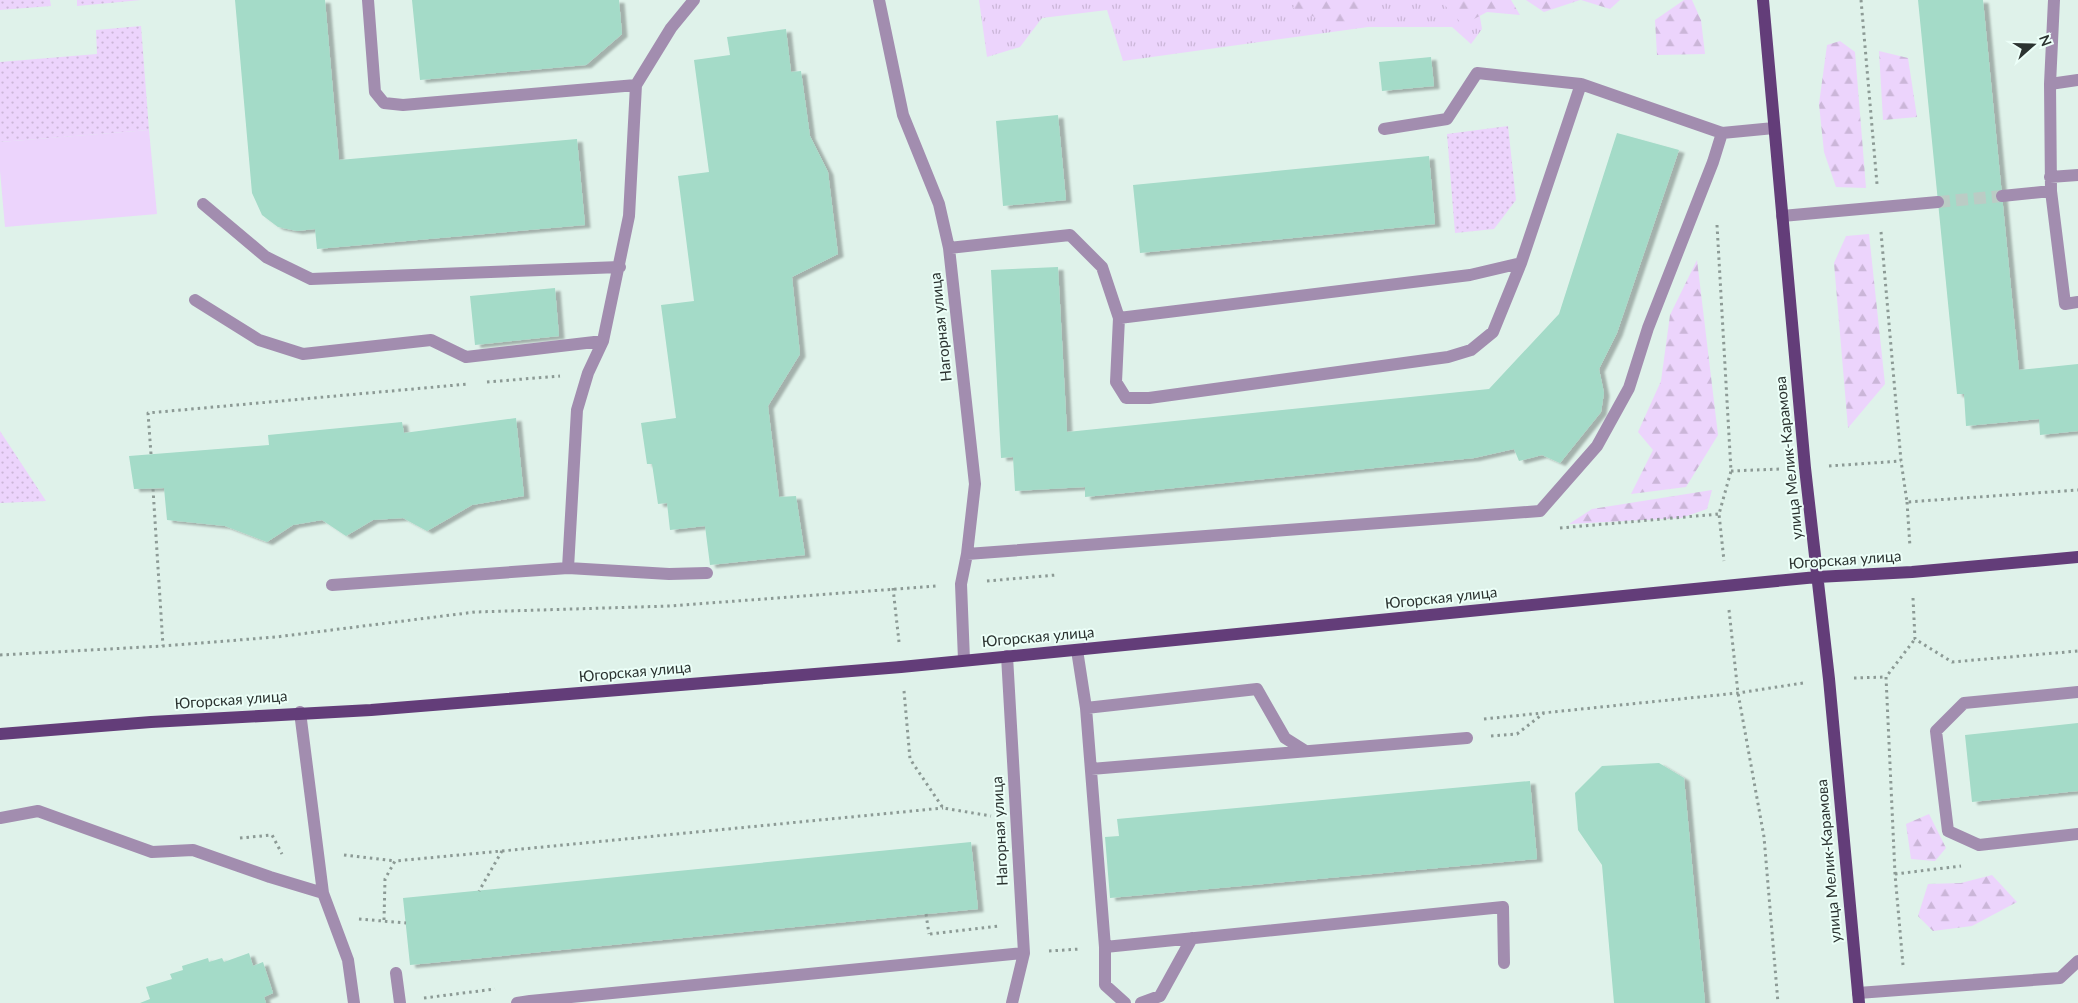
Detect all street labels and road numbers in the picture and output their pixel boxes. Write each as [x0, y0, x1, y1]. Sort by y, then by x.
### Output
street label: Нагорная улица [925, 272, 955, 383]
street label: улица Мелик-Карамова [1770, 376, 1806, 541]
street label: Югорская улица [1788, 546, 1902, 572]
street label: Югорская улица [1384, 582, 1498, 612]
street label: Югорская улица [981, 622, 1095, 650]
street label: Югорская улица [578, 657, 692, 685]
street label: Югорская улица [174, 686, 288, 712]
street label: Нагорная улица [987, 776, 1011, 886]
street label: улица Мелик-Карамова [1812, 779, 1844, 944]

